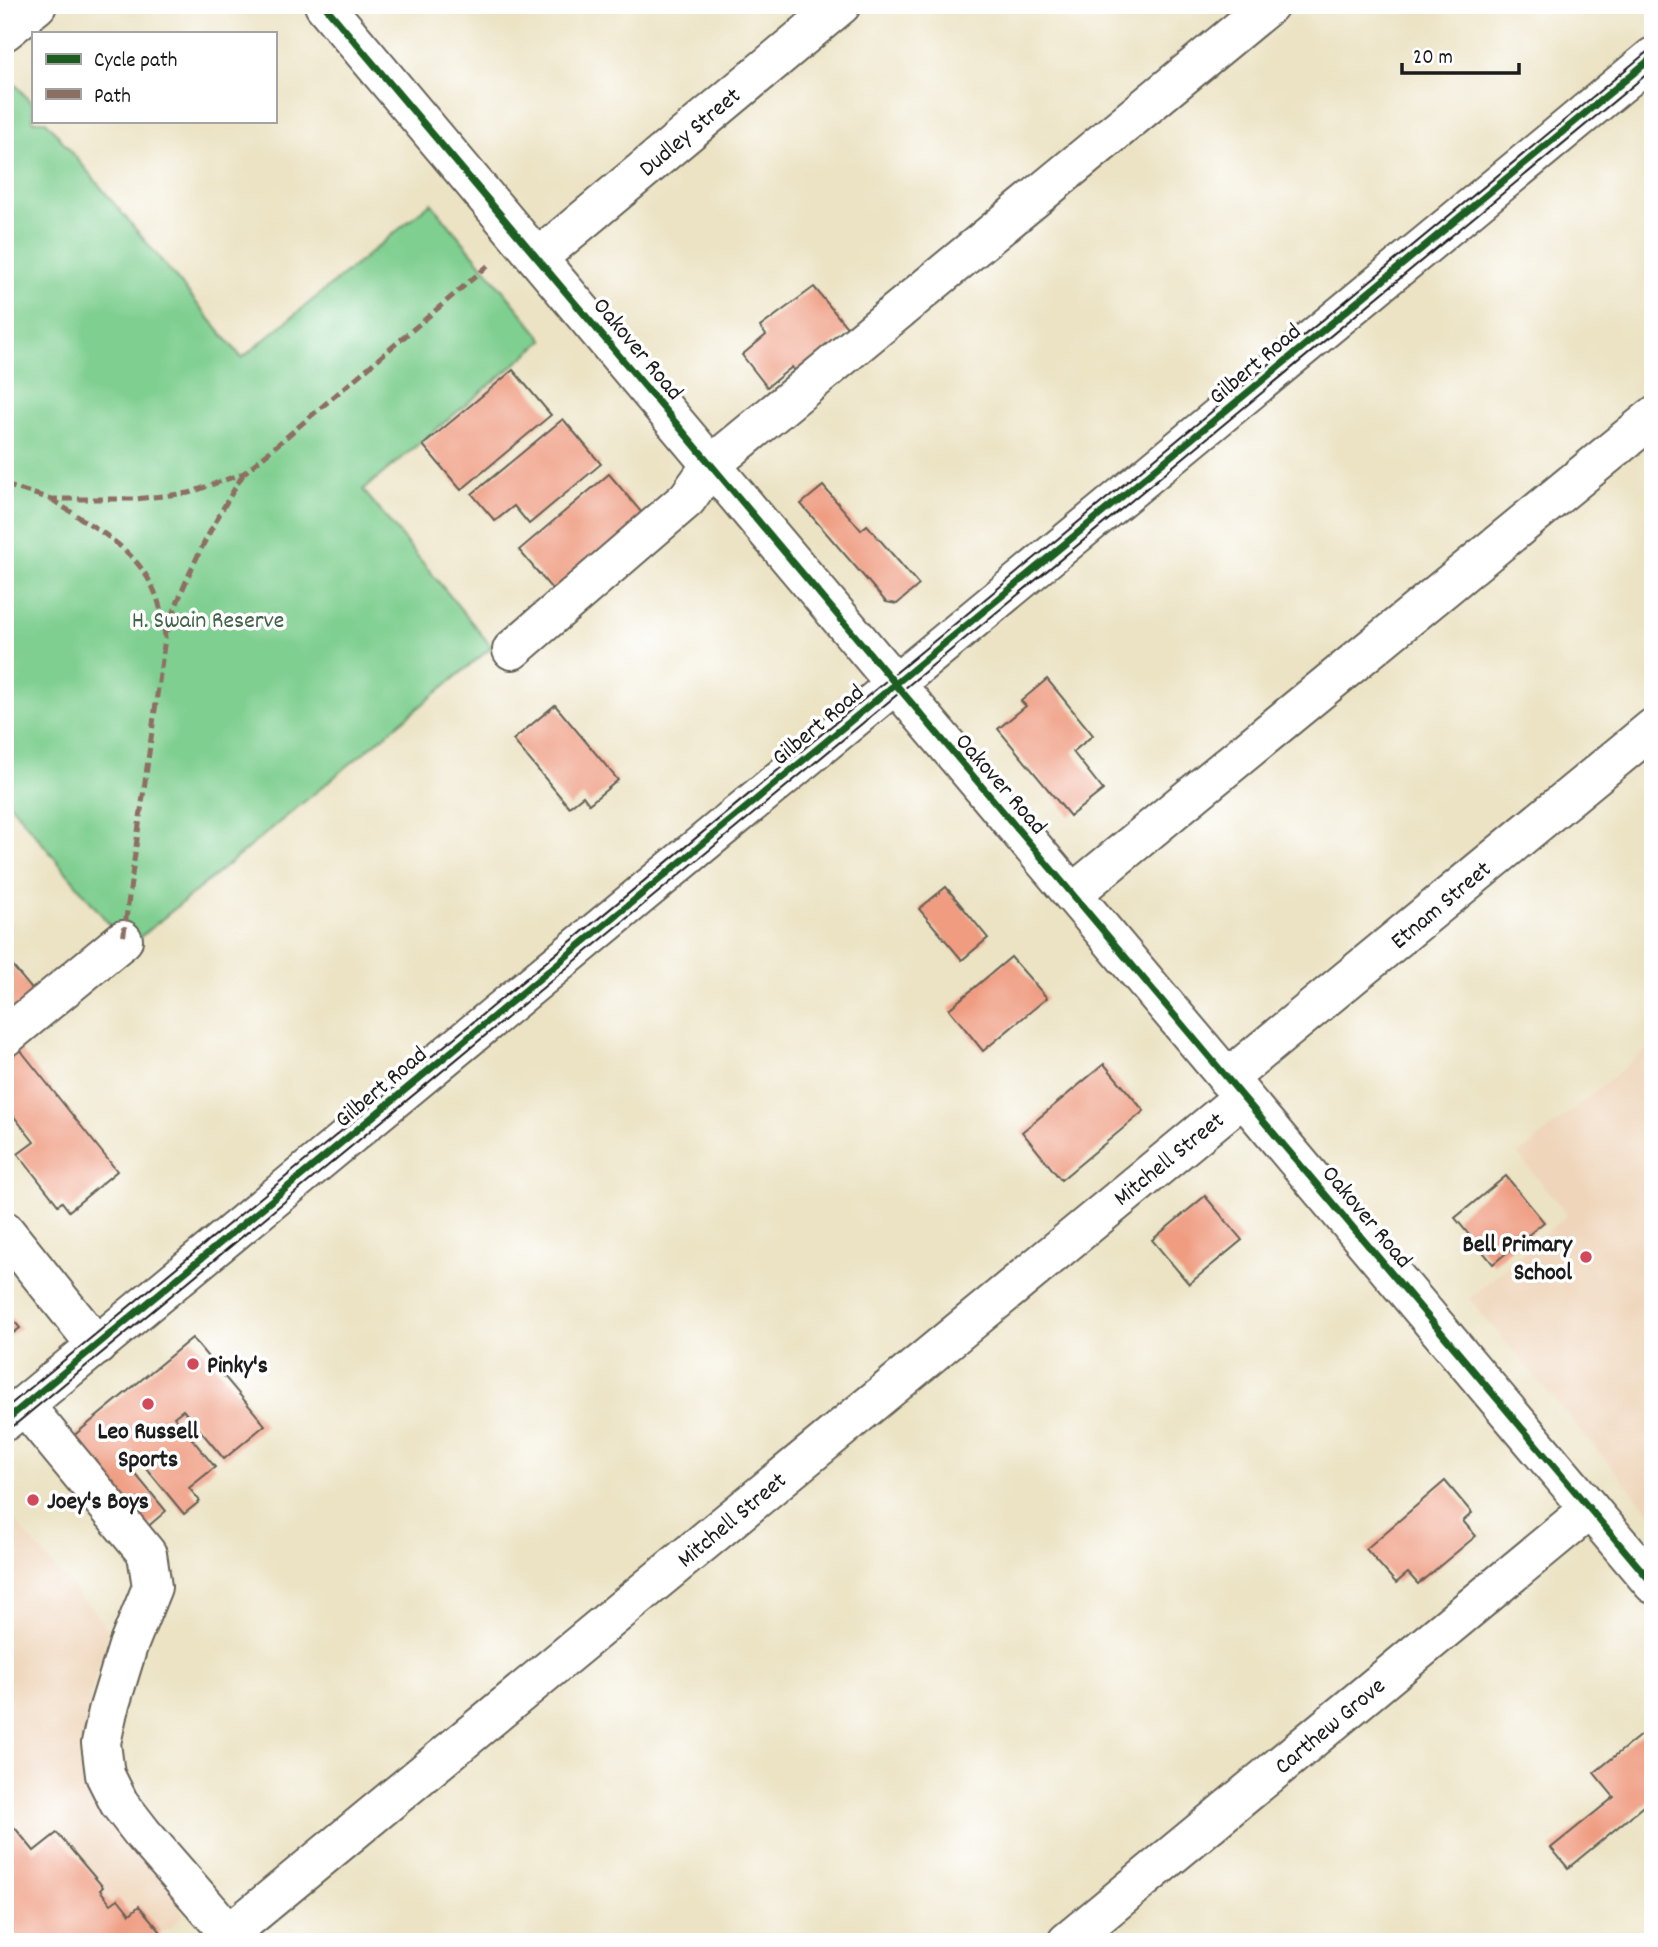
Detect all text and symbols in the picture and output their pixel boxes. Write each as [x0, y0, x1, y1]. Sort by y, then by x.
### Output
legend [32, 32, 276, 122]
scale bar [1402, 32, 1520, 76]
text: 20 m [1413, 44, 1453, 74]
text: Cycle path [94, 47, 177, 77]
street label: Dudley Street [633, 80, 749, 186]
text: Path [94, 83, 131, 113]
street label: Oakover Road [583, 291, 690, 409]
street label: Gilbert Road [1202, 317, 1309, 414]
park label: H. Swain Reserve [132, 605, 284, 639]
street label: Gilbert Road [765, 678, 872, 775]
street label: Oakover Road [946, 726, 1054, 843]
street label: Etnam Street [1384, 854, 1500, 959]
street label: Gilbert Road [328, 1040, 435, 1137]
street label: Mitchell Street [1107, 1105, 1233, 1216]
street label: Oakover Road [1312, 1159, 1419, 1277]
place label: Bell Primary School [1463, 1229, 1573, 1291]
marker: Bell Primary School [1578, 1249, 1594, 1265]
place label: Pinky's [207, 1350, 268, 1384]
marker: Pinky's [185, 1356, 201, 1372]
marker: Leo Russell Sports [140, 1396, 156, 1412]
place label: Leo Russell Sports [98, 1416, 199, 1478]
street label: Mitchell Street [671, 1465, 795, 1577]
place label: Joey's Boys [47, 1486, 149, 1520]
marker: Joey's Boys [25, 1492, 41, 1508]
street label: Carthew Grove [1268, 1671, 1394, 1784]

